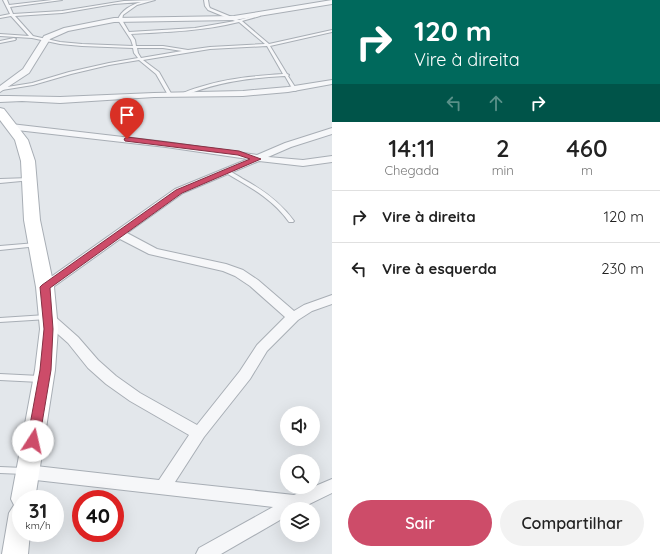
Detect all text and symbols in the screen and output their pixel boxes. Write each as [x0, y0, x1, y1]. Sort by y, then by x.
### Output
text: 120 m [414, 13, 492, 48]
icon: right [348, 16, 400, 68]
text: Vire à direita [414, 48, 520, 71]
icon: left [443, 92, 465, 114]
icon: ahead [485, 92, 507, 114]
icon: right [527, 92, 549, 114]
pin [110, 98, 144, 139]
icon: arrive [116, 104, 138, 126]
text: 14:11 [388, 133, 435, 163]
text: 2 [496, 133, 509, 163]
text: 460 [566, 133, 608, 163]
text: Chegada [384, 162, 439, 178]
text: min [492, 162, 514, 178]
text: m [581, 162, 593, 178]
icon: right [348, 206, 370, 228]
text: Vire à direita [382, 207, 476, 226]
text: 120 m [603, 207, 644, 226]
icon: left [348, 258, 370, 280]
text: Vire à esquerda [382, 259, 497, 278]
text: 230 m [601, 259, 644, 278]
map controls [280, 406, 320, 542]
button: sound [280, 406, 320, 446]
position arrow [12, 420, 54, 462]
button: search [280, 454, 320, 494]
speed limit sign: 40 [72, 490, 124, 542]
text: 31 [29, 498, 47, 523]
button: Sair [348, 500, 492, 546]
button: Compartilhar [500, 500, 644, 546]
button: layers [280, 502, 320, 542]
text: km/h [25, 519, 51, 532]

